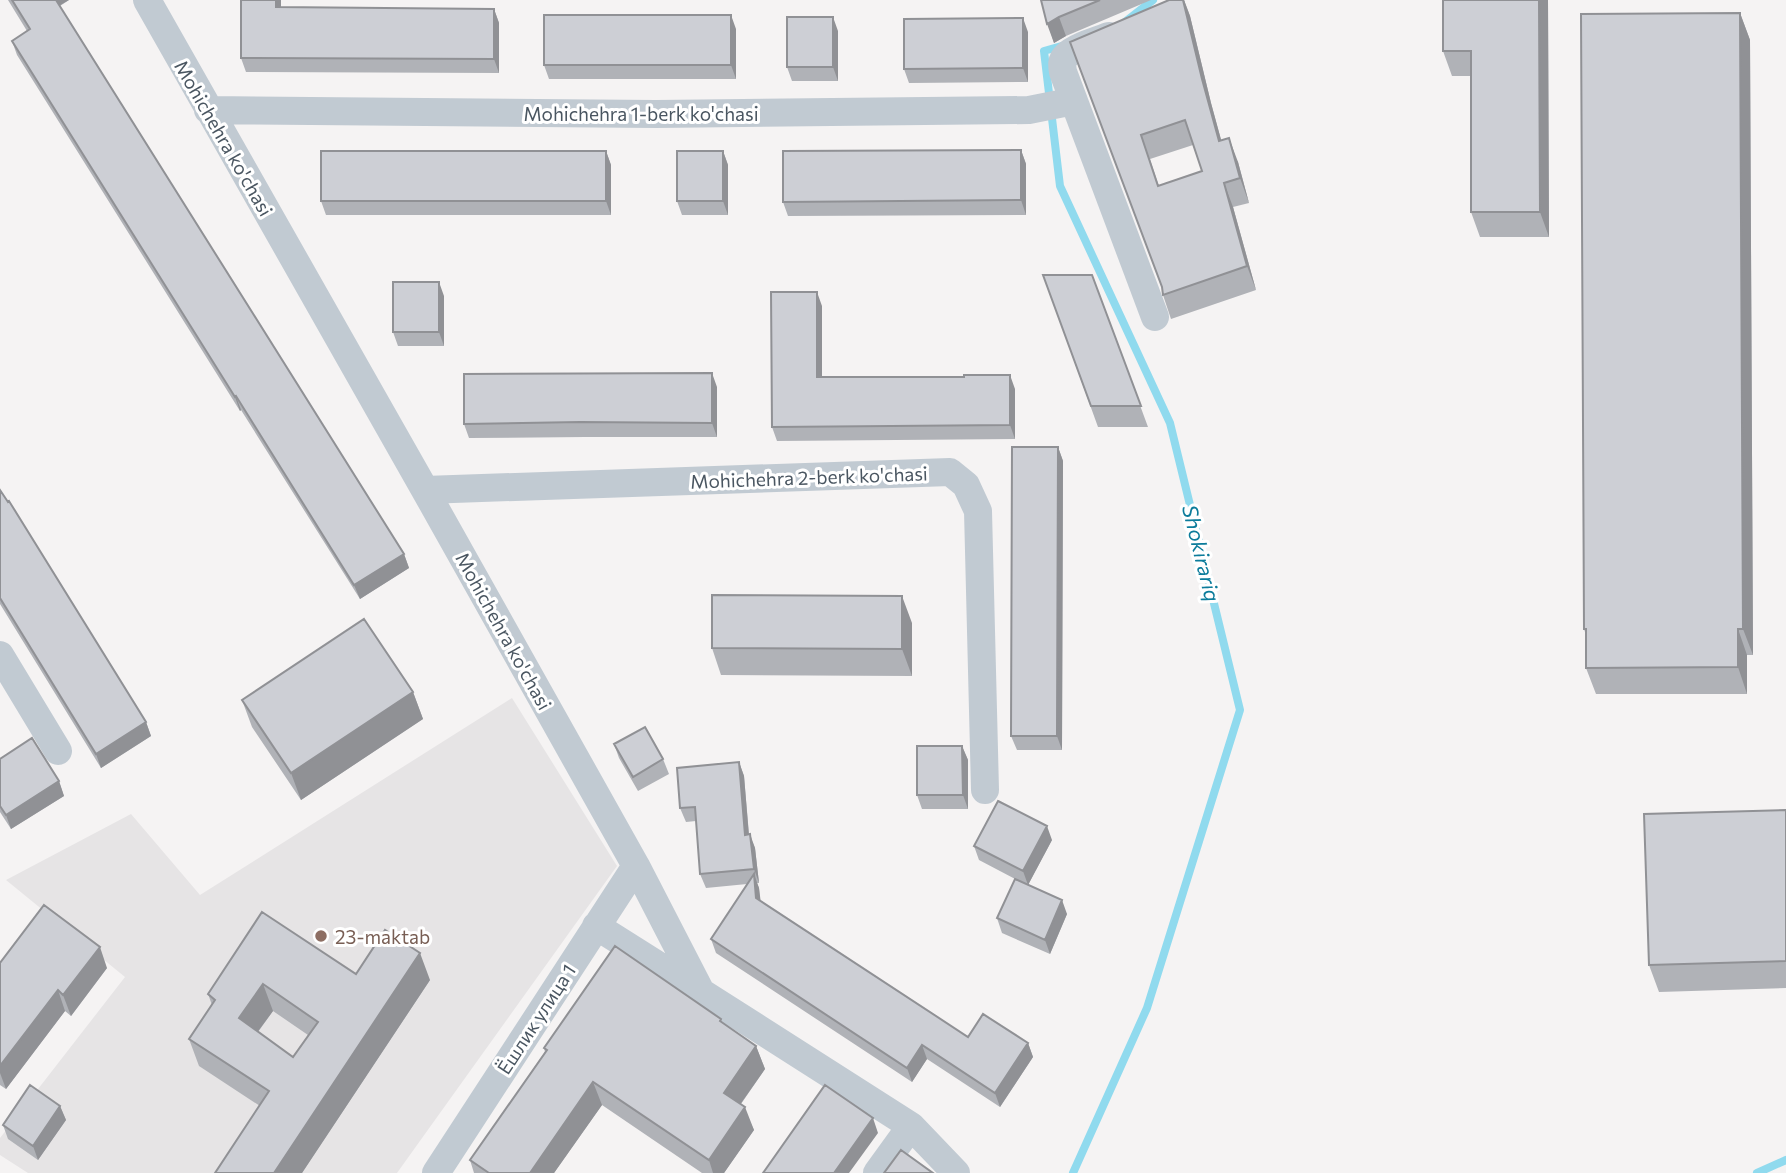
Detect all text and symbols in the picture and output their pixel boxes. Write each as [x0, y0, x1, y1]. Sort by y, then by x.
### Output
street label: Mohichehra ko'chasi [170, 56, 278, 220]
street label: Mohichehra 1-berk ko'chasi [523, 102, 759, 125]
street label: Mohichehra 2-berk ko'chasi [690, 461, 928, 493]
water label: Shokirariq [1178, 502, 1226, 604]
street label: Mohichehra ko'chasi [451, 548, 557, 714]
place label: 23-maktab [335, 925, 430, 948]
marker: 23-maktab [313, 928, 329, 944]
street label: Ёшлик улица 1 [492, 960, 580, 1078]

